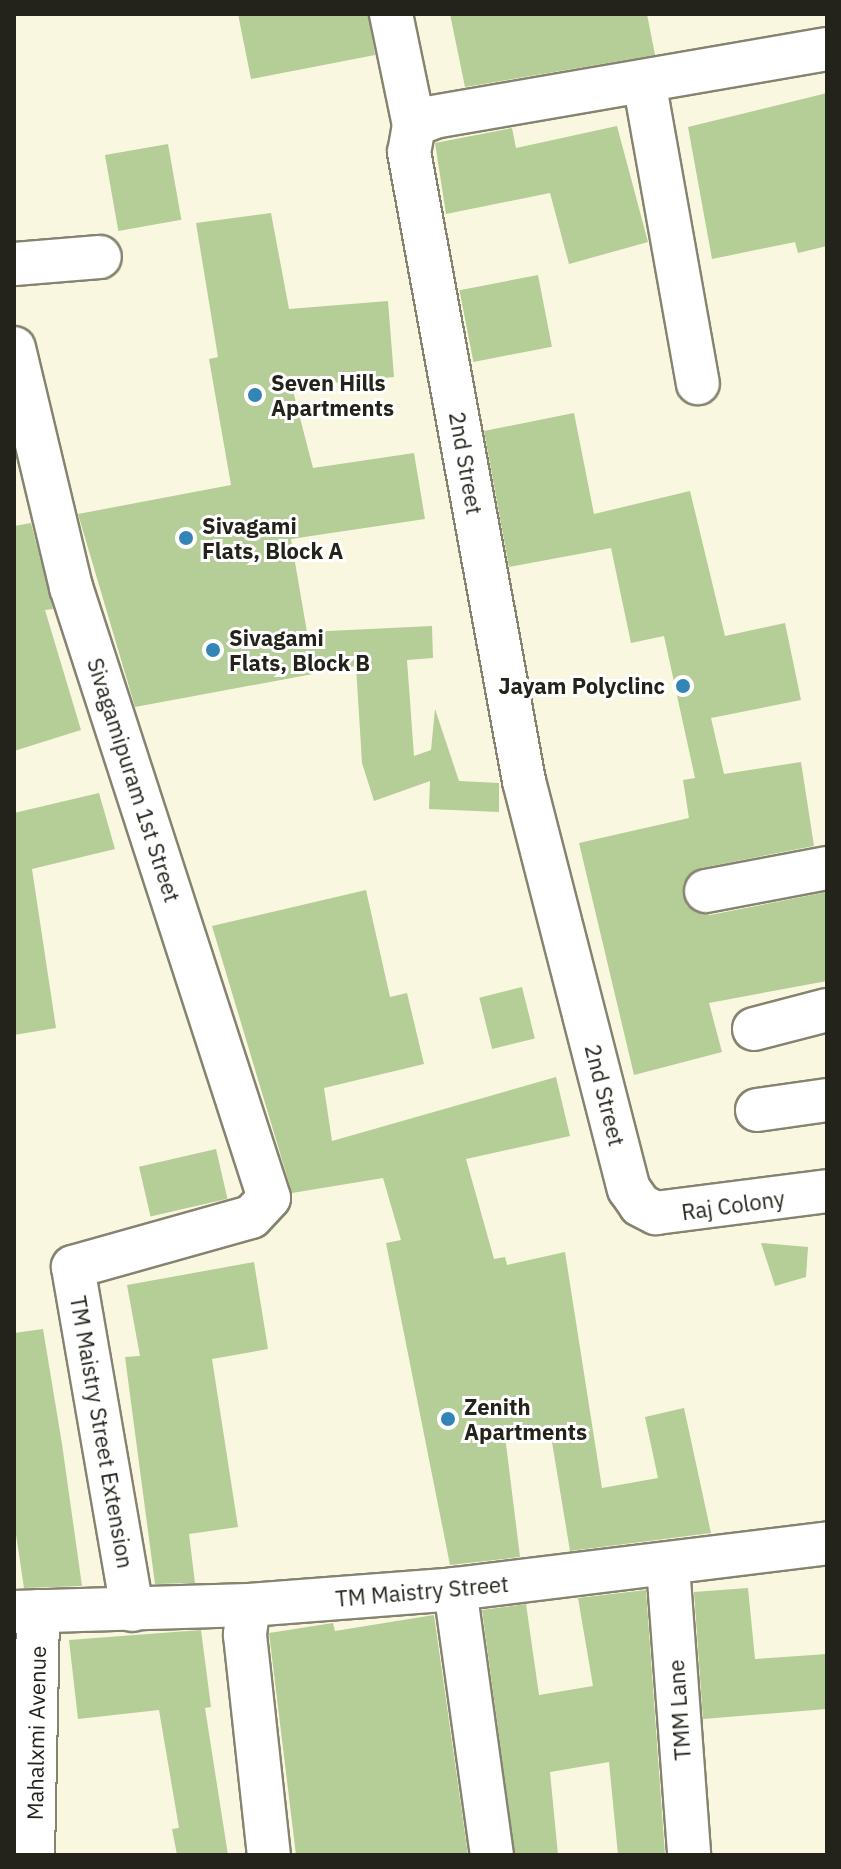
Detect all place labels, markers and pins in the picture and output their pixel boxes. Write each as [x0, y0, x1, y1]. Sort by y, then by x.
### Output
place label: Seven Hills Apartments [271, 369, 394, 420]
marker: Seven Hills Apartments [246, 386, 264, 404]
place label: Sivagami Flats, Block A [202, 512, 343, 564]
marker: Sivagami Flats, Block A [177, 529, 195, 547]
place label: Sivagami Flats, Block B [229, 624, 370, 676]
marker: Sivagami Flats, Block B [204, 641, 222, 659]
place label: Jayam Polyclinc [498, 673, 665, 699]
marker: Jayam Polyclinc [672, 675, 694, 697]
place label: Zenith Apartments [464, 1393, 587, 1444]
marker: Zenith Apartments [439, 1410, 457, 1428]

